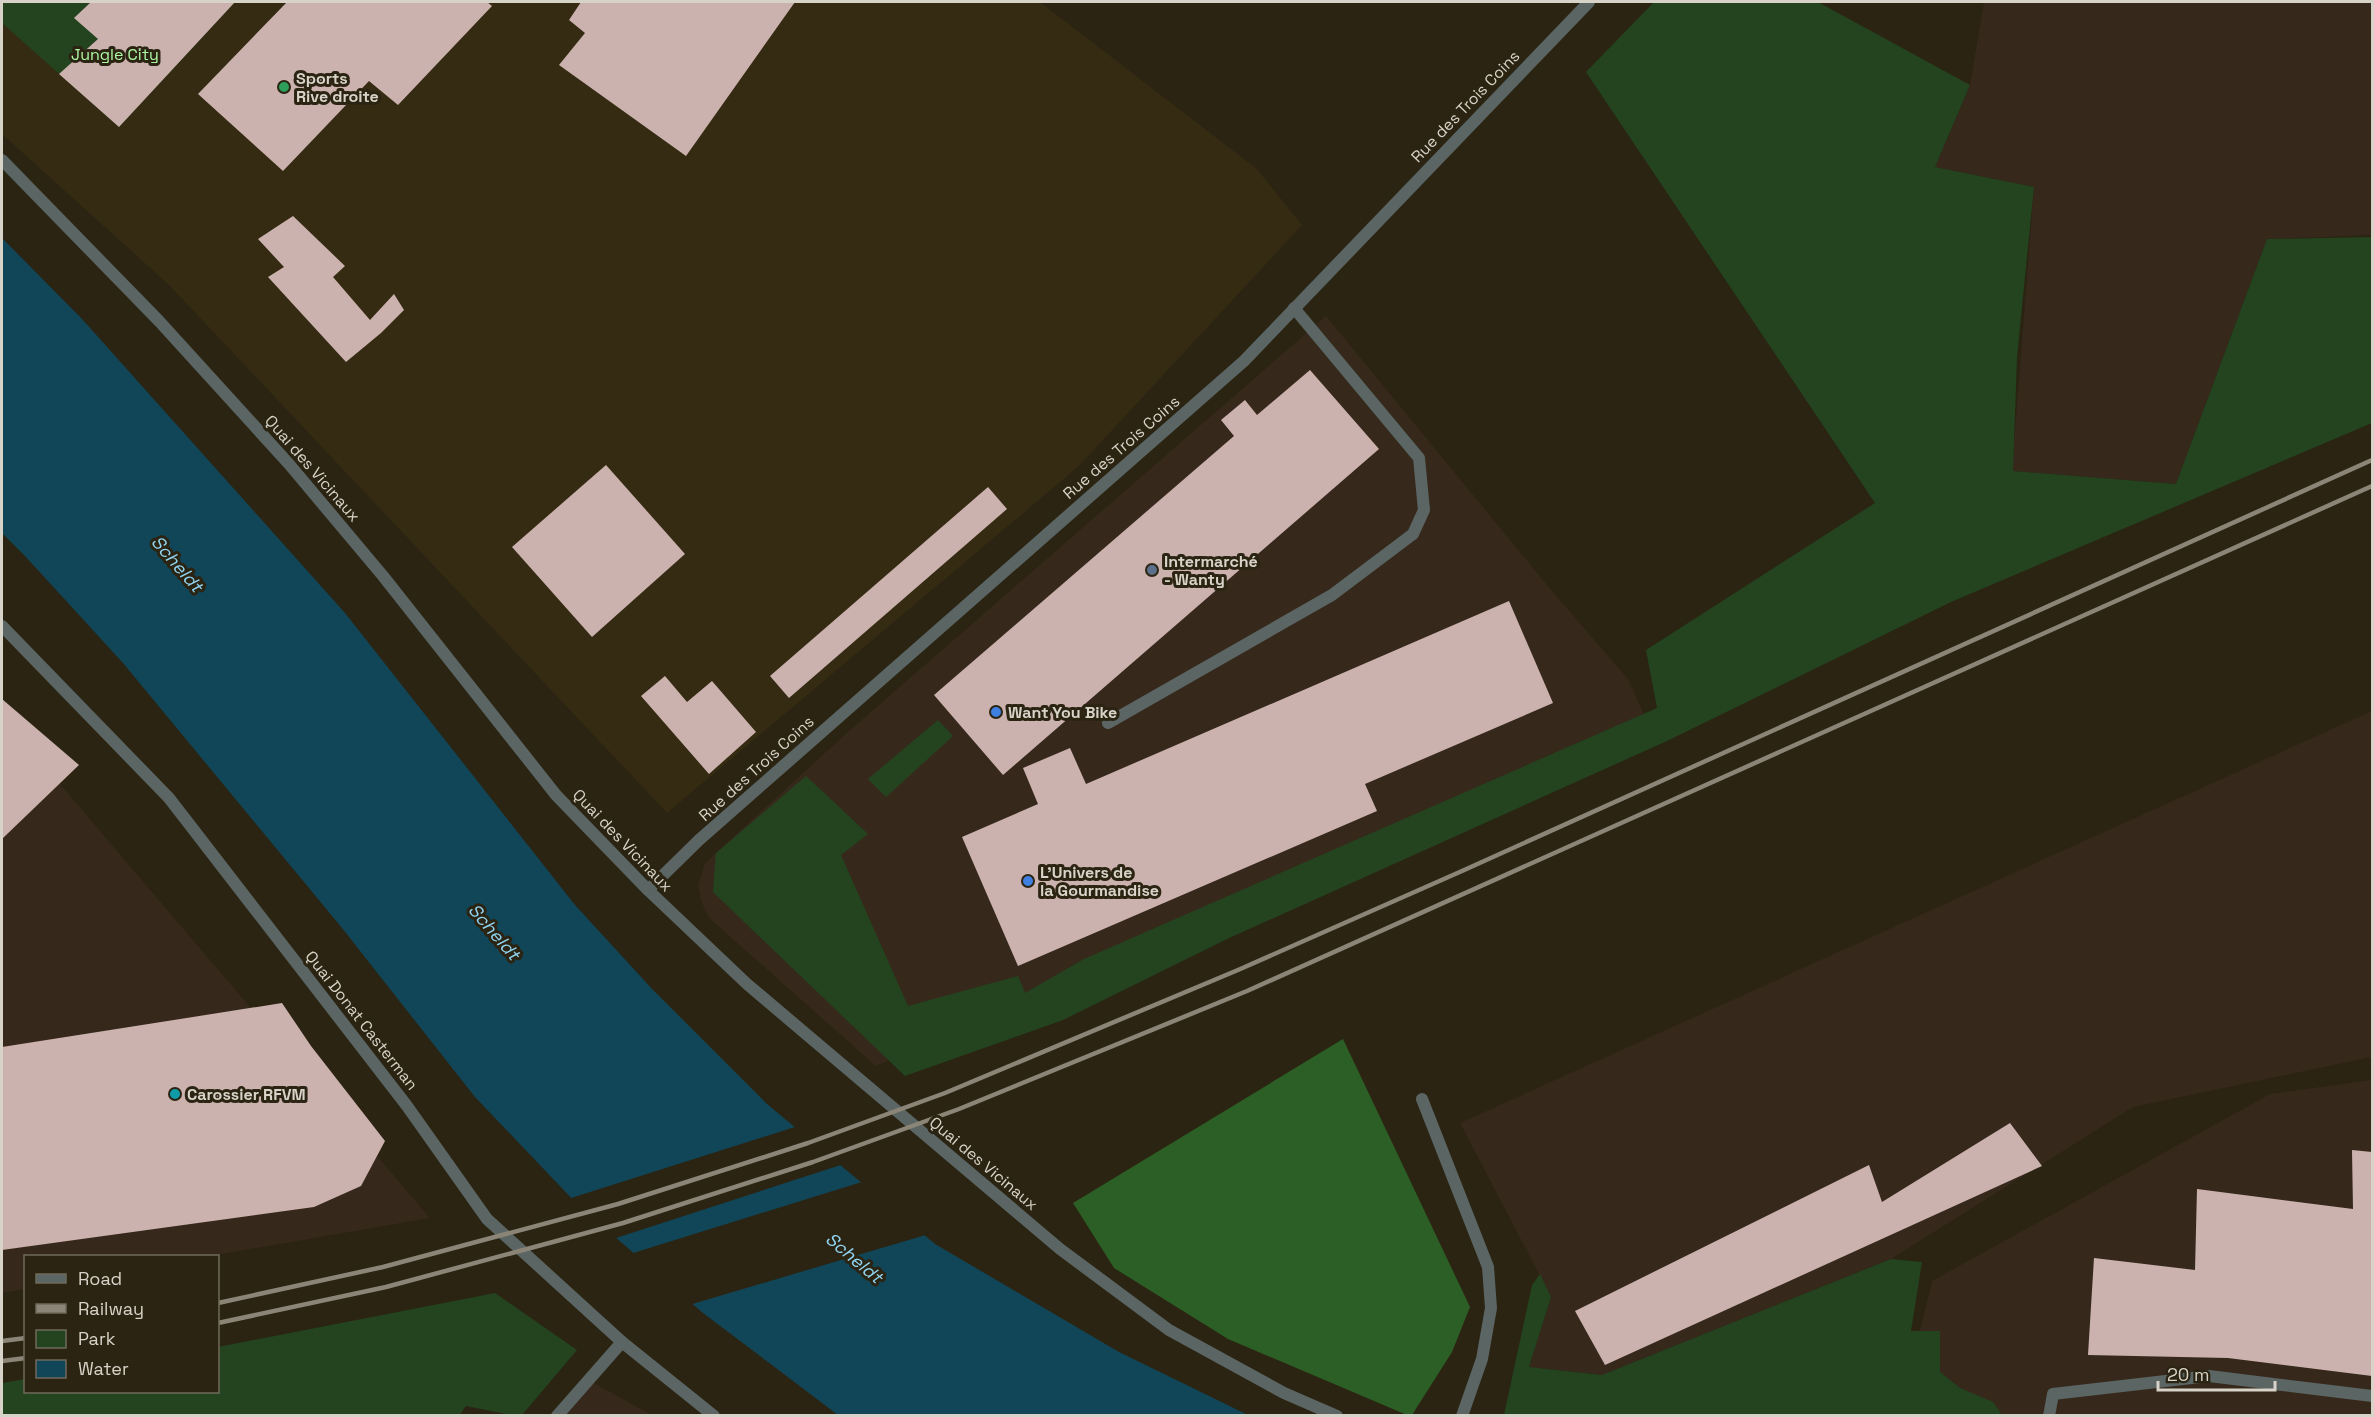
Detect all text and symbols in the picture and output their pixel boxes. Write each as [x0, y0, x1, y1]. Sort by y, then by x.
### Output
park label: Jungle City [71, 44, 159, 65]
street label: Rue des Trois Coins [1406, 46, 1524, 167]
place label: Sports Rive droite [296, 68, 379, 107]
marker: Sports Rive droite [277, 80, 291, 94]
street label: Rue des Trois Coins [1059, 391, 1184, 504]
street label: Quai des Vicinaux [260, 410, 365, 526]
water label: Scheldt [146, 531, 209, 598]
place label: Intermarché - Wanty [1164, 551, 1258, 590]
marker: Intermarché - Wanty [1145, 563, 1159, 577]
place label: Want You Bike [1008, 702, 1117, 723]
marker: Want You Bike [989, 705, 1003, 719]
street label: Rue des Trois Coins [694, 711, 818, 826]
street label: Quai des Vicinaux [568, 784, 677, 896]
place label: L'Univers de la Gourmandise [1040, 862, 1159, 901]
marker: L'Univers de la Gourmandise [1021, 874, 1035, 888]
water label: Scheldt [463, 899, 526, 966]
street label: Quai Donat Casterman [301, 946, 423, 1094]
place label: Carossier RFVM [187, 1084, 306, 1105]
marker: Carossier RFVM [168, 1087, 182, 1101]
street label: Quai des Vicinaux [925, 1112, 1042, 1215]
water label: Scheldt [821, 1227, 889, 1289]
legend [24, 1255, 219, 1393]
text: Road [78, 1267, 122, 1290]
text: Railway [78, 1297, 144, 1320]
text: Park [78, 1327, 116, 1350]
scale bar [2158, 1354, 2275, 1392]
text: Water [78, 1357, 129, 1380]
text: 20 m [2167, 1363, 2210, 1386]

